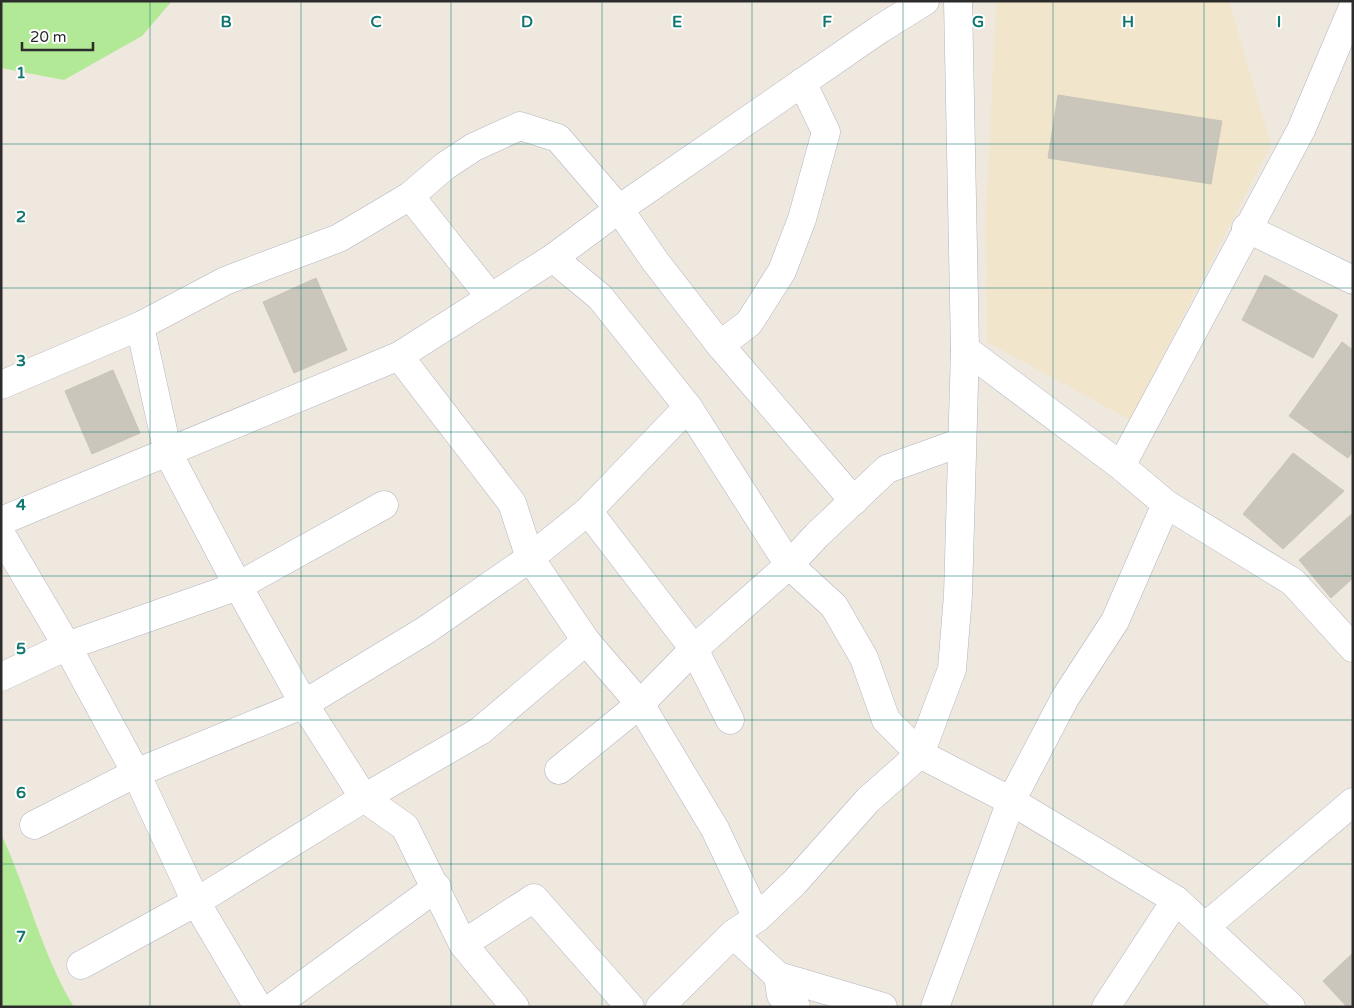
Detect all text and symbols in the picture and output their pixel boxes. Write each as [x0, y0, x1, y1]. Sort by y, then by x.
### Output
text: B [220, 12, 232, 32]
text: C [370, 12, 382, 32]
text: D [521, 12, 533, 32]
text: E [672, 12, 682, 32]
text: F [822, 12, 832, 32]
text: G [972, 12, 984, 32]
text: H [1122, 12, 1134, 32]
text: I [1277, 12, 1281, 32]
scale bar [22, 20, 94, 52]
text: 20 m [30, 28, 67, 46]
text: 1 [16, 63, 26, 83]
text: 2 [16, 207, 26, 227]
text: 3 [16, 351, 26, 371]
text: 4 [16, 495, 26, 515]
text: 5 [16, 639, 26, 659]
text: 6 [16, 783, 26, 803]
text: 7 [16, 927, 26, 947]

